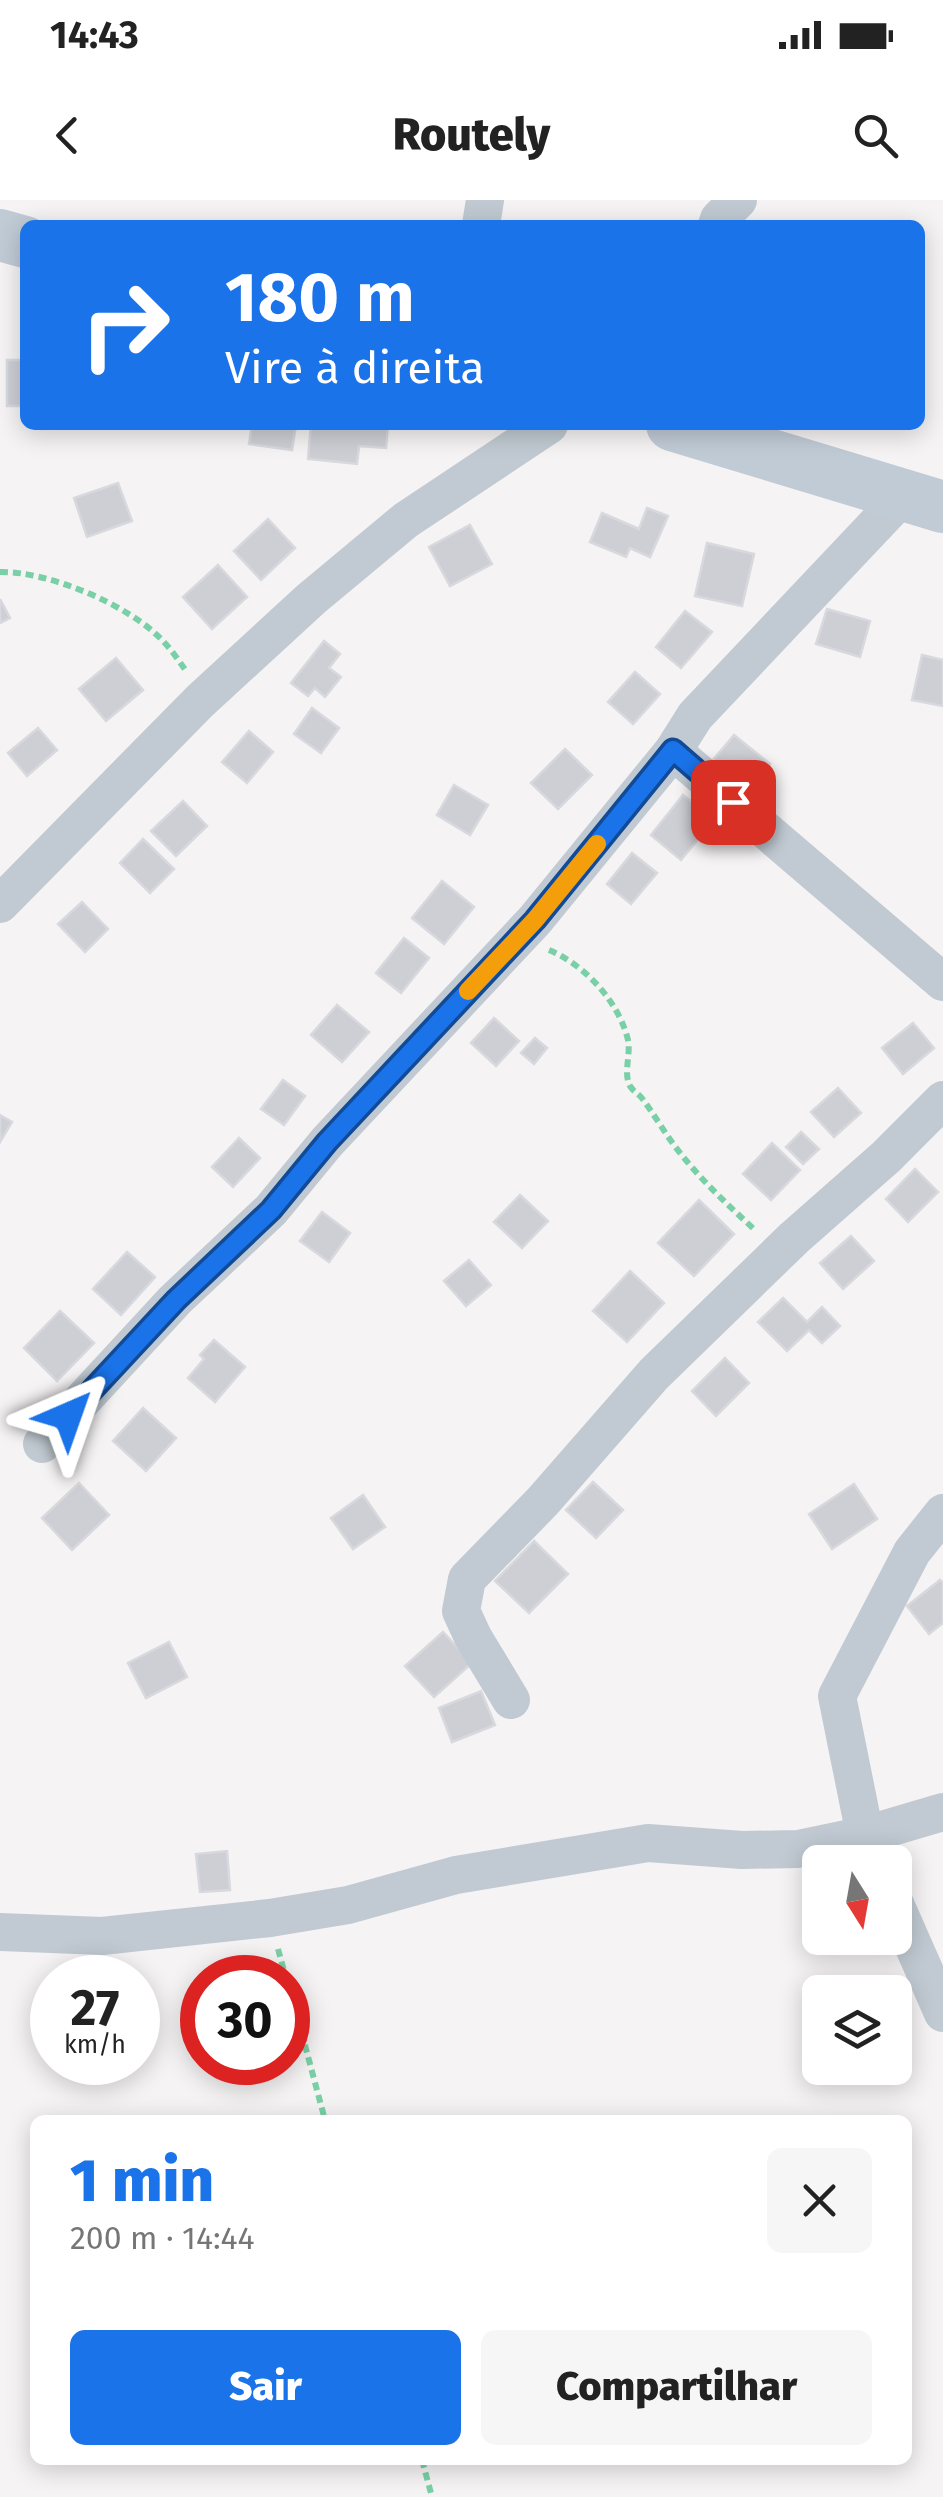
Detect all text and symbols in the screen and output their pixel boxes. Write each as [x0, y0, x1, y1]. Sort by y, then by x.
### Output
text: 14:43 [50, 12, 139, 58]
icon: back [40, 108, 95, 163]
text: Routely [393, 108, 550, 162]
icon: search [848, 108, 903, 163]
text: 180 m [225, 256, 415, 340]
icon: right [60, 260, 190, 390]
text: Vire à direita [225, 341, 485, 395]
pin [691, 760, 776, 845]
icon: arrive [706, 775, 761, 830]
position arrow [16, 1364, 120, 1468]
north arrow [802, 1845, 912, 1955]
map controls [802, 1845, 912, 2085]
speed limit sign: 30 [180, 1955, 310, 2085]
button: layers [802, 1975, 912, 2085]
text: 27 [71, 1978, 119, 2038]
text: km/h [64, 2030, 126, 2060]
text: 1 min [70, 2145, 214, 2217]
button: close [767, 2148, 872, 2253]
text: 200 m · 14:44 [70, 2219, 255, 2257]
button: Sair [70, 2330, 461, 2445]
button: Compartilhar [481, 2330, 872, 2445]

